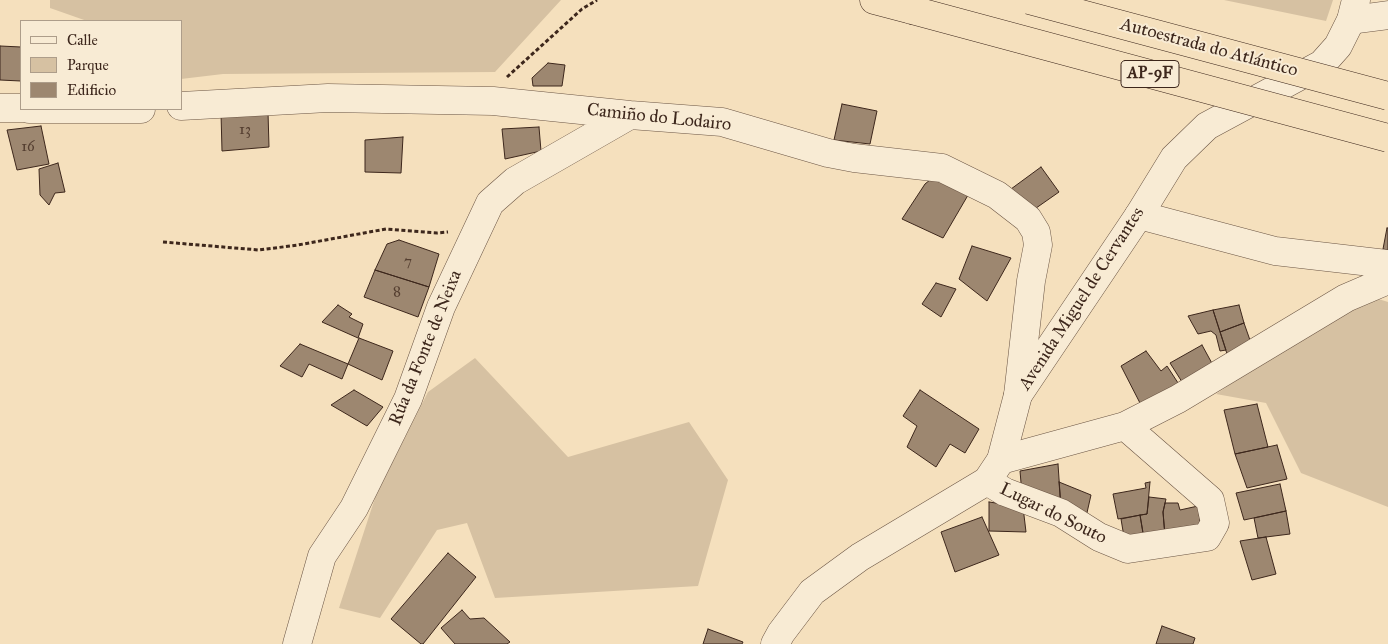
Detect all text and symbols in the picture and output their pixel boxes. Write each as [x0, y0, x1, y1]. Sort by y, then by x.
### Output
street label: Autoestrada do Atlántico [1118, 14, 1300, 82]
legend [20, 20, 182, 110]
text: Calle [67, 31, 98, 49]
text: Parque [67, 56, 109, 74]
road number: AP-9F [1121, 61, 1179, 88]
text: Edificio [67, 81, 116, 99]
street label: Camiño do Lodairo [586, 100, 732, 136]
house number: 13 [239, 121, 251, 139]
house number: 16 [21, 138, 35, 156]
street label: Avenida Miguel de Cervantes [1015, 203, 1149, 395]
house number: 7 [404, 253, 412, 271]
street label: Rúa da Fonte de Neixa [385, 267, 467, 429]
house number: 8 [393, 283, 401, 301]
street label: Lugar do Souto [996, 479, 1110, 549]

